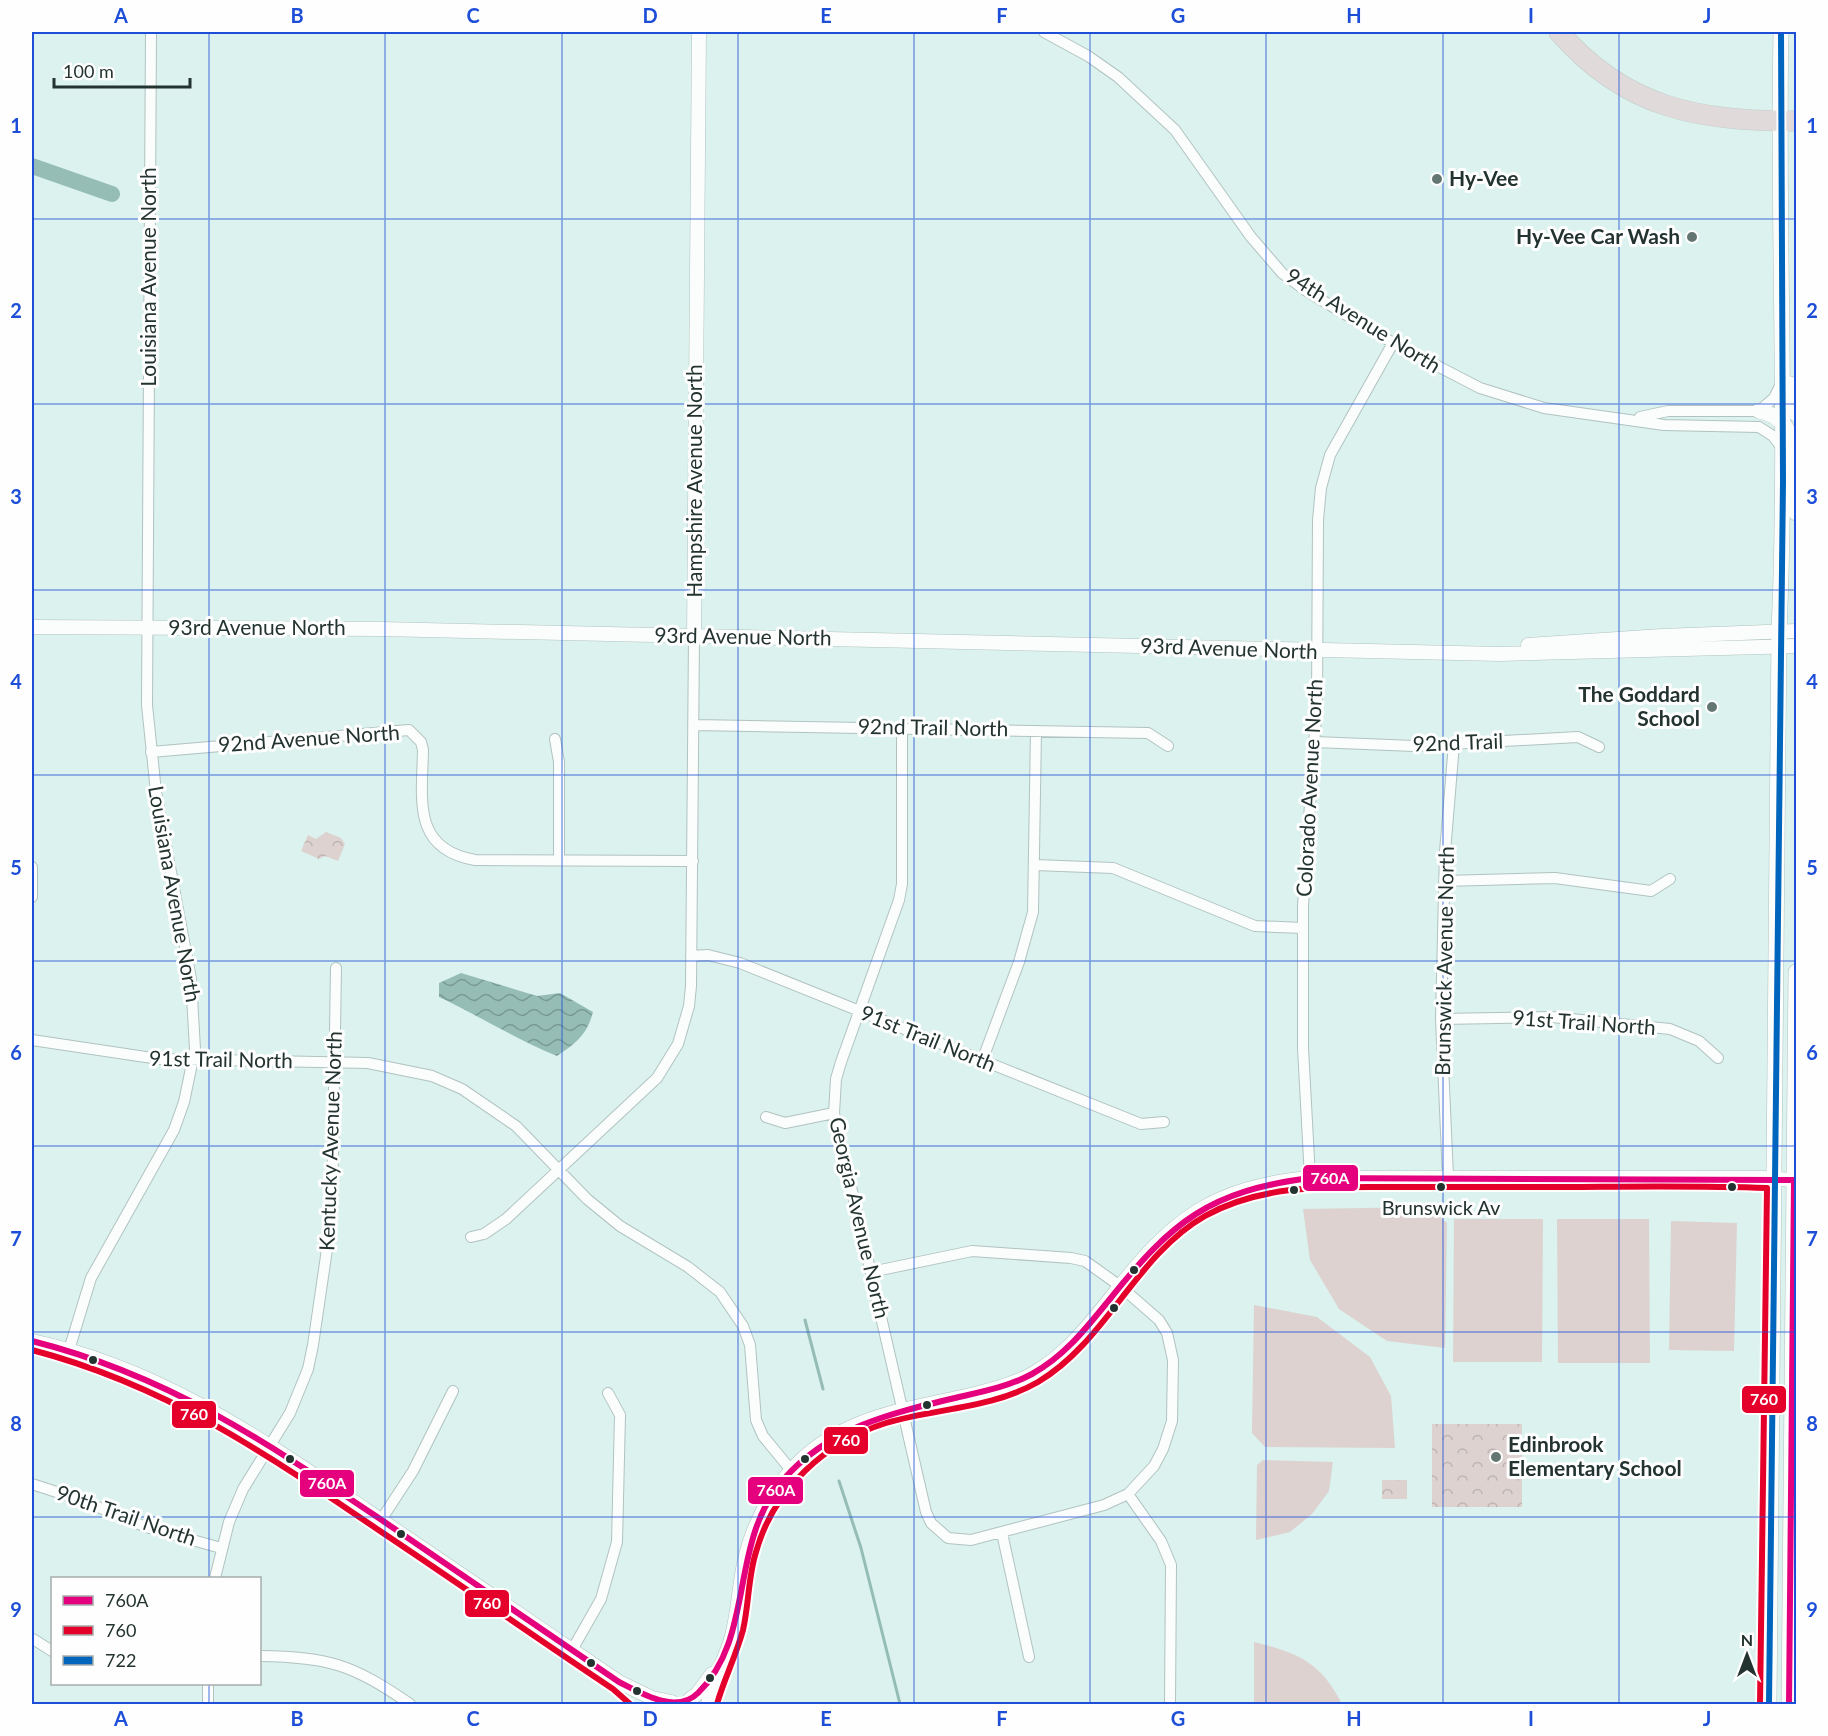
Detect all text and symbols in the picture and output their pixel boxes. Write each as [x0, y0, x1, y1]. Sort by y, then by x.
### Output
text: A [113, 3, 128, 27]
text: B [290, 3, 304, 27]
text: C [466, 3, 480, 27]
text: D [642, 3, 658, 27]
text: E [820, 3, 832, 27]
text: F [996, 3, 1008, 27]
text: G [1171, 3, 1185, 27]
text: H [1346, 3, 1362, 27]
text: I [1528, 3, 1534, 27]
text: J [1703, 3, 1711, 27]
scale bar [54, 51, 190, 89]
text: 100 m [63, 60, 114, 82]
text: 1 [10, 113, 22, 137]
text: 1 [1806, 113, 1818, 137]
place label: Hy-Vee [1449, 165, 1519, 190]
street label: Louisiana Avenue North [135, 167, 160, 387]
marker: Hy-Vee [1430, 172, 1444, 186]
place label: Hy-Vee Car Wash [1516, 223, 1680, 248]
marker: Hy-Vee Car Wash [1685, 230, 1699, 244]
street label: 94th Avenue North [1282, 262, 1446, 377]
text: 2 [10, 298, 22, 322]
text: 2 [1806, 298, 1818, 322]
street label: Hampshire Avenue North [681, 364, 706, 598]
text: 3 [10, 484, 22, 508]
text: 3 [1806, 484, 1818, 508]
street label: 93rd Avenue North [168, 614, 346, 639]
street label: 93rd Avenue North [654, 621, 832, 650]
street label: 93rd Avenue North [1140, 632, 1318, 663]
text: 4 [10, 669, 22, 693]
text: 4 [1806, 669, 1818, 693]
street label: Colorado Avenue North [1290, 678, 1327, 898]
place label: The Goddard School [1578, 681, 1700, 730]
marker: The Goddard School [1705, 700, 1719, 714]
street label: 92nd Trail North [858, 713, 1008, 740]
street label: 92nd Avenue North [217, 719, 401, 756]
street label: 92nd Trail [1412, 727, 1504, 756]
street label: Louisiana Avenue North [144, 783, 207, 1004]
street label: Brunswick Avenue North [1429, 846, 1458, 1076]
text: 5 [10, 855, 22, 879]
text: 5 [1806, 855, 1818, 879]
street label: 91st Trail North [857, 999, 1000, 1076]
street label: 91st Trail North [1512, 1004, 1657, 1039]
street label: Kentucky Avenue North [313, 1031, 346, 1251]
text: 6 [10, 1040, 22, 1064]
text: 6 [1806, 1040, 1818, 1064]
street label: 91st Trail North [149, 1045, 293, 1072]
street label: Georgia Avenue North [825, 1114, 896, 1321]
line badge: 760A [1302, 1164, 1359, 1192]
text: 760A [1311, 1168, 1350, 1187]
marker: Brunswick Av [1435, 1181, 1447, 1193]
unlabelled marker [1726, 1181, 1738, 1193]
unlabelled marker [1288, 1184, 1300, 1196]
place label: Brunswick Av [1382, 1195, 1501, 1219]
text: 7 [10, 1226, 22, 1250]
text: 7 [1806, 1226, 1818, 1250]
unlabelled marker [1128, 1264, 1140, 1276]
unlabelled marker [1108, 1302, 1120, 1314]
unlabelled marker [87, 1354, 99, 1366]
line badge: 760 [1741, 1385, 1787, 1414]
text: 760 [1750, 1389, 1778, 1408]
unlabelled marker [921, 1399, 933, 1411]
line badge: 760 [171, 1400, 217, 1429]
text: 760 [180, 1404, 208, 1423]
text: 8 [10, 1411, 22, 1435]
text: 8 [1806, 1411, 1818, 1435]
line badge: 760 [823, 1426, 869, 1455]
text: 760 [832, 1430, 860, 1449]
place label: Edinbrook Elementary School [1508, 1431, 1682, 1480]
marker: Edinbrook Elementary School [1489, 1450, 1503, 1464]
unlabelled marker [284, 1453, 296, 1465]
unlabelled marker [799, 1453, 811, 1465]
line badge: 760A [299, 1469, 355, 1498]
text: 760A [308, 1473, 347, 1492]
line badge: 760A [747, 1476, 804, 1505]
street label: 90th Trail North [53, 1479, 200, 1550]
text: 760A [757, 1480, 796, 1499]
unlabelled marker [395, 1528, 407, 1540]
legend [51, 1577, 261, 1685]
text: 760A [105, 1589, 149, 1611]
line badge: 760 [464, 1589, 510, 1618]
text: 760 [473, 1593, 501, 1612]
text: 9 [10, 1597, 22, 1621]
text: 9 [1806, 1597, 1818, 1621]
text: 760 [105, 1619, 136, 1641]
north arrow [1717, 1625, 1777, 1685]
text: N [1741, 1630, 1753, 1649]
text: 722 [105, 1649, 136, 1671]
unlabelled marker [585, 1657, 597, 1669]
unlabelled marker [704, 1672, 716, 1684]
unlabelled marker [631, 1685, 643, 1697]
text: A [113, 1706, 128, 1730]
text: B [290, 1706, 304, 1730]
text: C [466, 1706, 480, 1730]
text: D [642, 1706, 658, 1730]
text: E [820, 1706, 832, 1730]
text: F [996, 1706, 1008, 1730]
text: G [1171, 1706, 1185, 1730]
text: H [1346, 1706, 1362, 1730]
text: I [1528, 1706, 1534, 1730]
text: J [1703, 1706, 1711, 1730]

